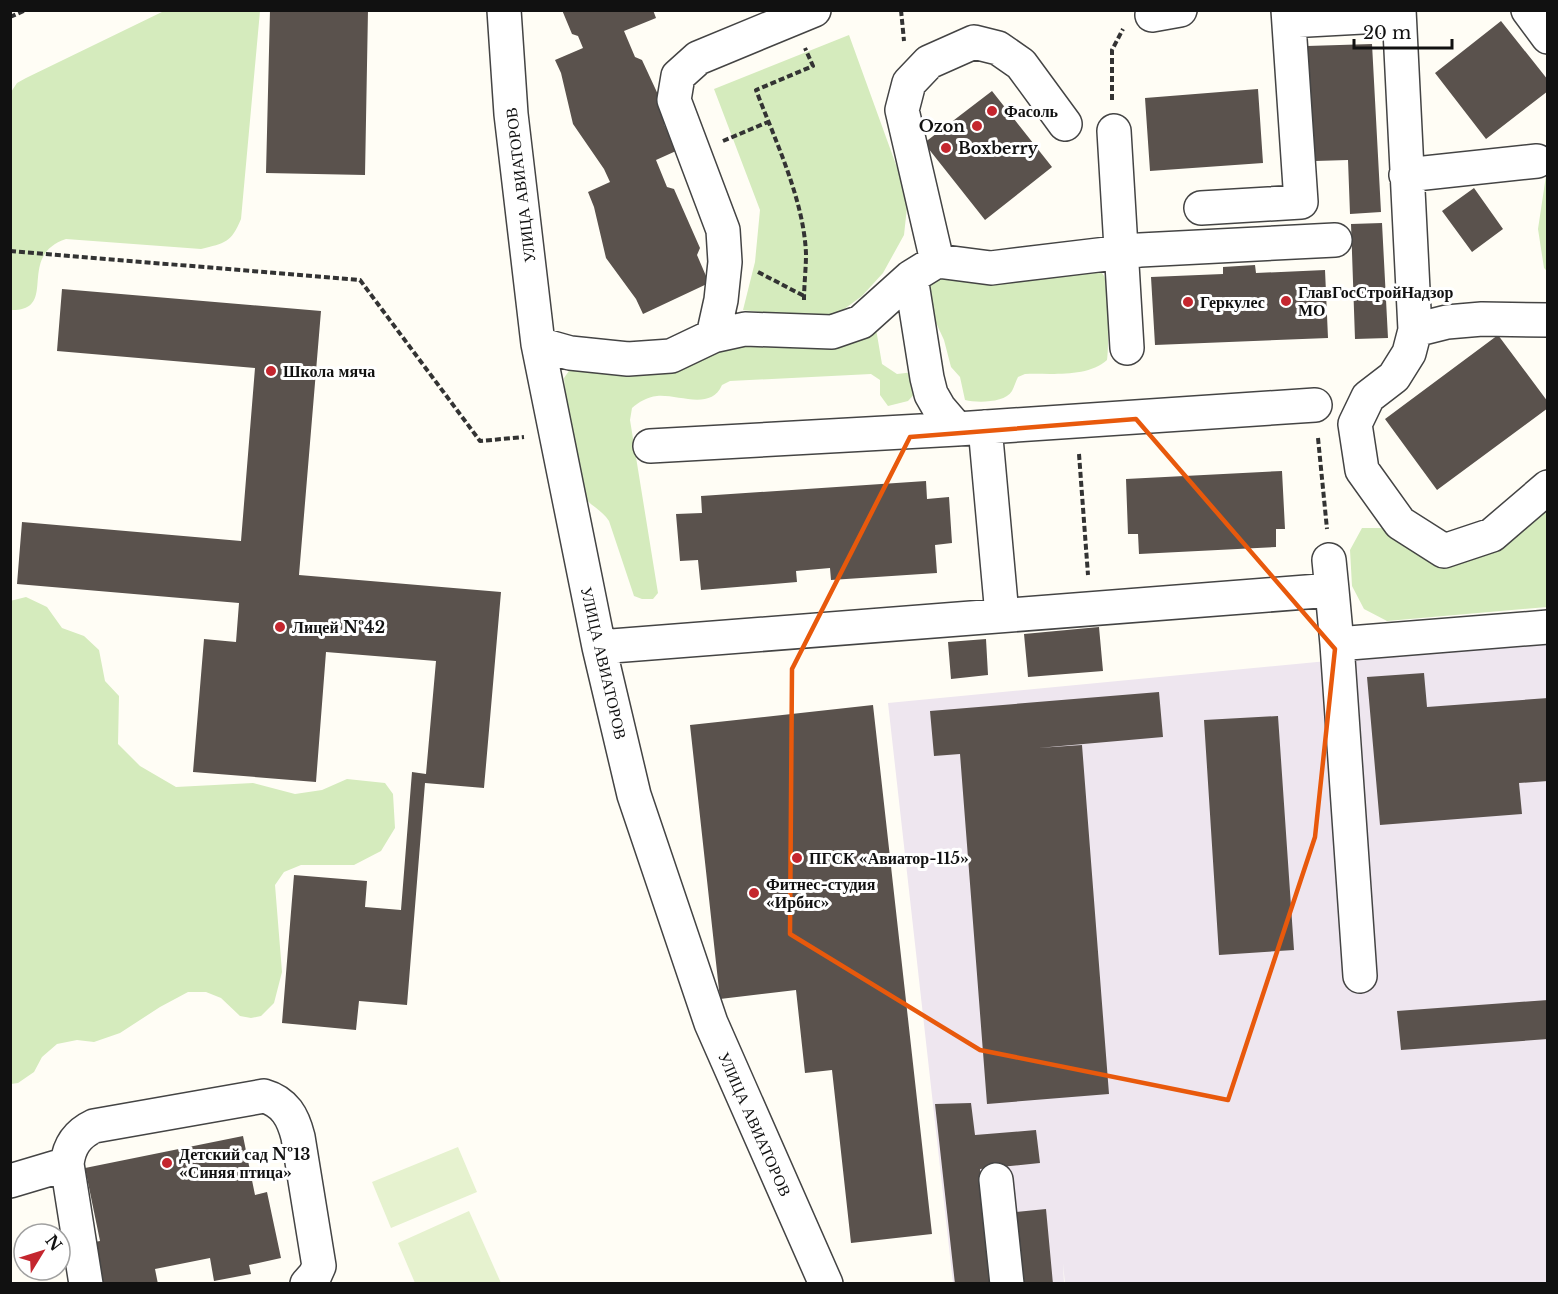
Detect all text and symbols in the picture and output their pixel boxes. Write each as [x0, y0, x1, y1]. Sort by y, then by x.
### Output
scale bar [1354, 12, 1452, 50]
text: 20 m [1363, 22, 1411, 44]
place label: Фасоль [1004, 101, 1059, 121]
marker: Фасоль [985, 104, 999, 118]
street label: УЛИЦА АВИАТОРОВ [501, 106, 539, 264]
place label: Ozon [919, 116, 965, 136]
marker: Ozon [970, 119, 984, 133]
place label: Boxberry [958, 138, 1038, 158]
marker: Boxberry [939, 141, 953, 155]
place label: ГлавГосСтройНадзор МО [1298, 282, 1453, 320]
place label: Геркулес [1200, 292, 1265, 312]
marker: ГлавГосСтройНадзор МО [1279, 294, 1293, 308]
marker: Геркулес [1181, 295, 1195, 309]
place label: Школа мяча [283, 361, 375, 381]
marker: Школа мяча [264, 364, 278, 378]
street label: УЛИЦА АВИАТОРОВ [577, 585, 631, 741]
place label: Лицей №42 [292, 617, 385, 637]
marker: Лицей №42 [273, 620, 287, 634]
place label: ПГСК «Авиатор-115» [809, 848, 969, 868]
marker: ПГСК «Авиатор-115» [790, 851, 804, 865]
place label: Фитнес-студия «Ирбис» [766, 874, 876, 912]
marker: Фитнес-студия «Ирбис» [747, 886, 761, 900]
street label: УЛИЦА АВИАТОРОВ [714, 1049, 796, 1199]
place label: Детский сад №13 «Синяя птица» [179, 1144, 310, 1182]
marker: Детский сад №13 «Синяя птица» [160, 1156, 174, 1170]
north arrow [12, 1222, 72, 1282]
text: N [41, 1231, 66, 1255]

